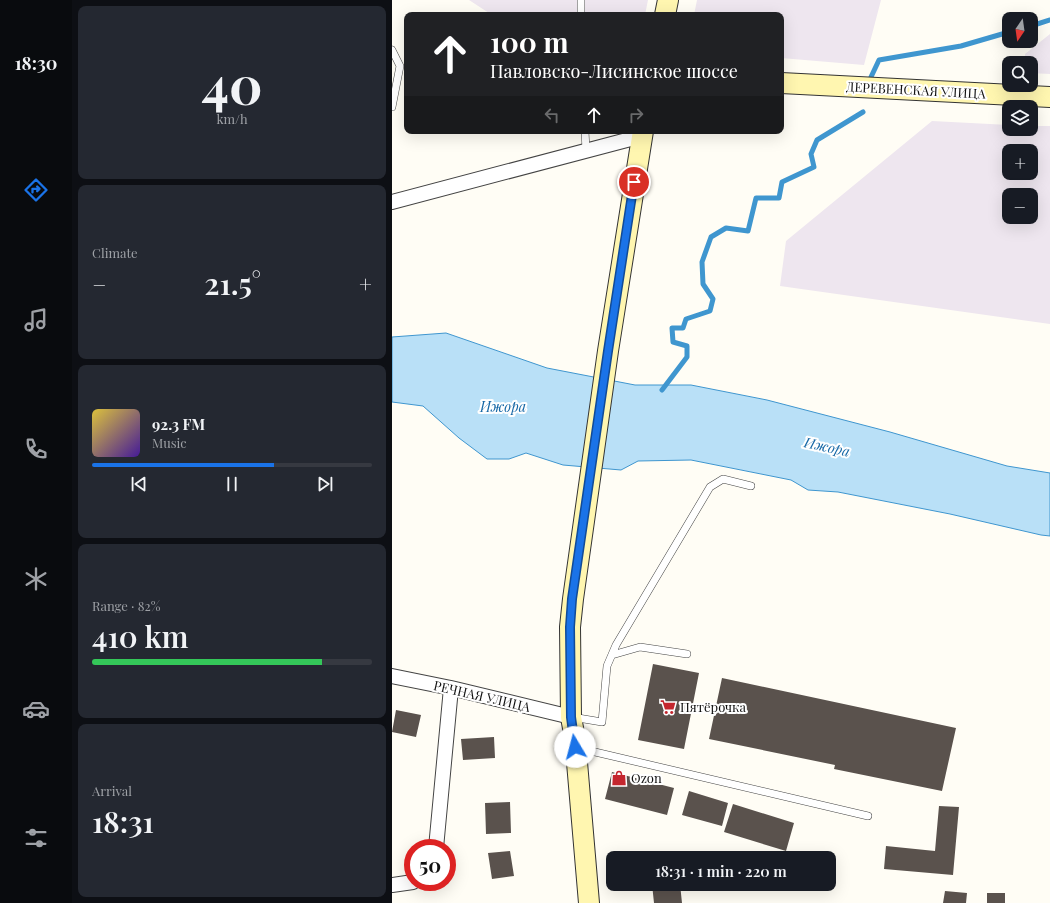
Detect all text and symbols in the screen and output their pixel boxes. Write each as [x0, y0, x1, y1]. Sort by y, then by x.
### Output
north arrow [1002, 12, 1038, 48]
map controls [1002, 12, 1038, 224]
text: 100 m [490, 23, 569, 60]
icon: ahead [424, 28, 476, 80]
text: 40 [202, 49, 263, 118]
text: 18:30 [15, 51, 57, 75]
button: search [1002, 56, 1038, 92]
text: Павловско-Лисинское шоссе [490, 59, 738, 83]
street label: ДЕРЕВЕНСКАЯ УЛИЦА [846, 77, 987, 102]
button: layers [1002, 100, 1038, 136]
icon: left [541, 104, 563, 126]
icon: ahead [583, 104, 605, 126]
icon: right [625, 104, 647, 126]
text: km/h [216, 110, 248, 127]
button: + [1002, 144, 1038, 180]
pin [617, 165, 651, 199]
icon: arrive [623, 171, 645, 193]
icon: directions [22, 176, 50, 204]
button: − [1002, 188, 1038, 224]
text: Climate [92, 244, 138, 261]
text: 21.5° [204, 263, 261, 303]
text: − [92, 269, 106, 299]
text: + [359, 269, 372, 299]
icon: music [22, 306, 50, 334]
water label: Ижора [479, 397, 526, 416]
text: 92.3 FM [152, 414, 205, 434]
water label: Ижора [802, 432, 852, 461]
text: Music [152, 434, 187, 451]
icon: phone [22, 435, 50, 463]
icon: previous [128, 473, 150, 495]
icon: pause [221, 473, 243, 495]
icon: next [314, 473, 336, 495]
icon: climate [22, 565, 50, 593]
text: Range · 82% [92, 597, 160, 614]
text: 410 km [92, 616, 189, 656]
street label: РЕЧНАЯ УЛИЦА [432, 676, 533, 715]
icon: car [22, 695, 50, 723]
supermarket icon: Пятёрочка [659, 698, 677, 716]
place label: Пятёрочка [680, 698, 747, 715]
position arrow [554, 726, 596, 768]
shop icon: Ozon [610, 769, 628, 787]
place label: Ozon [631, 769, 662, 786]
text: Arrival [92, 782, 132, 799]
text: 18:31 [92, 801, 154, 841]
icon: filters [22, 824, 50, 852]
speed limit sign: 50 [404, 839, 456, 891]
text: 18:31 · 1 min · 220 m [655, 861, 787, 881]

